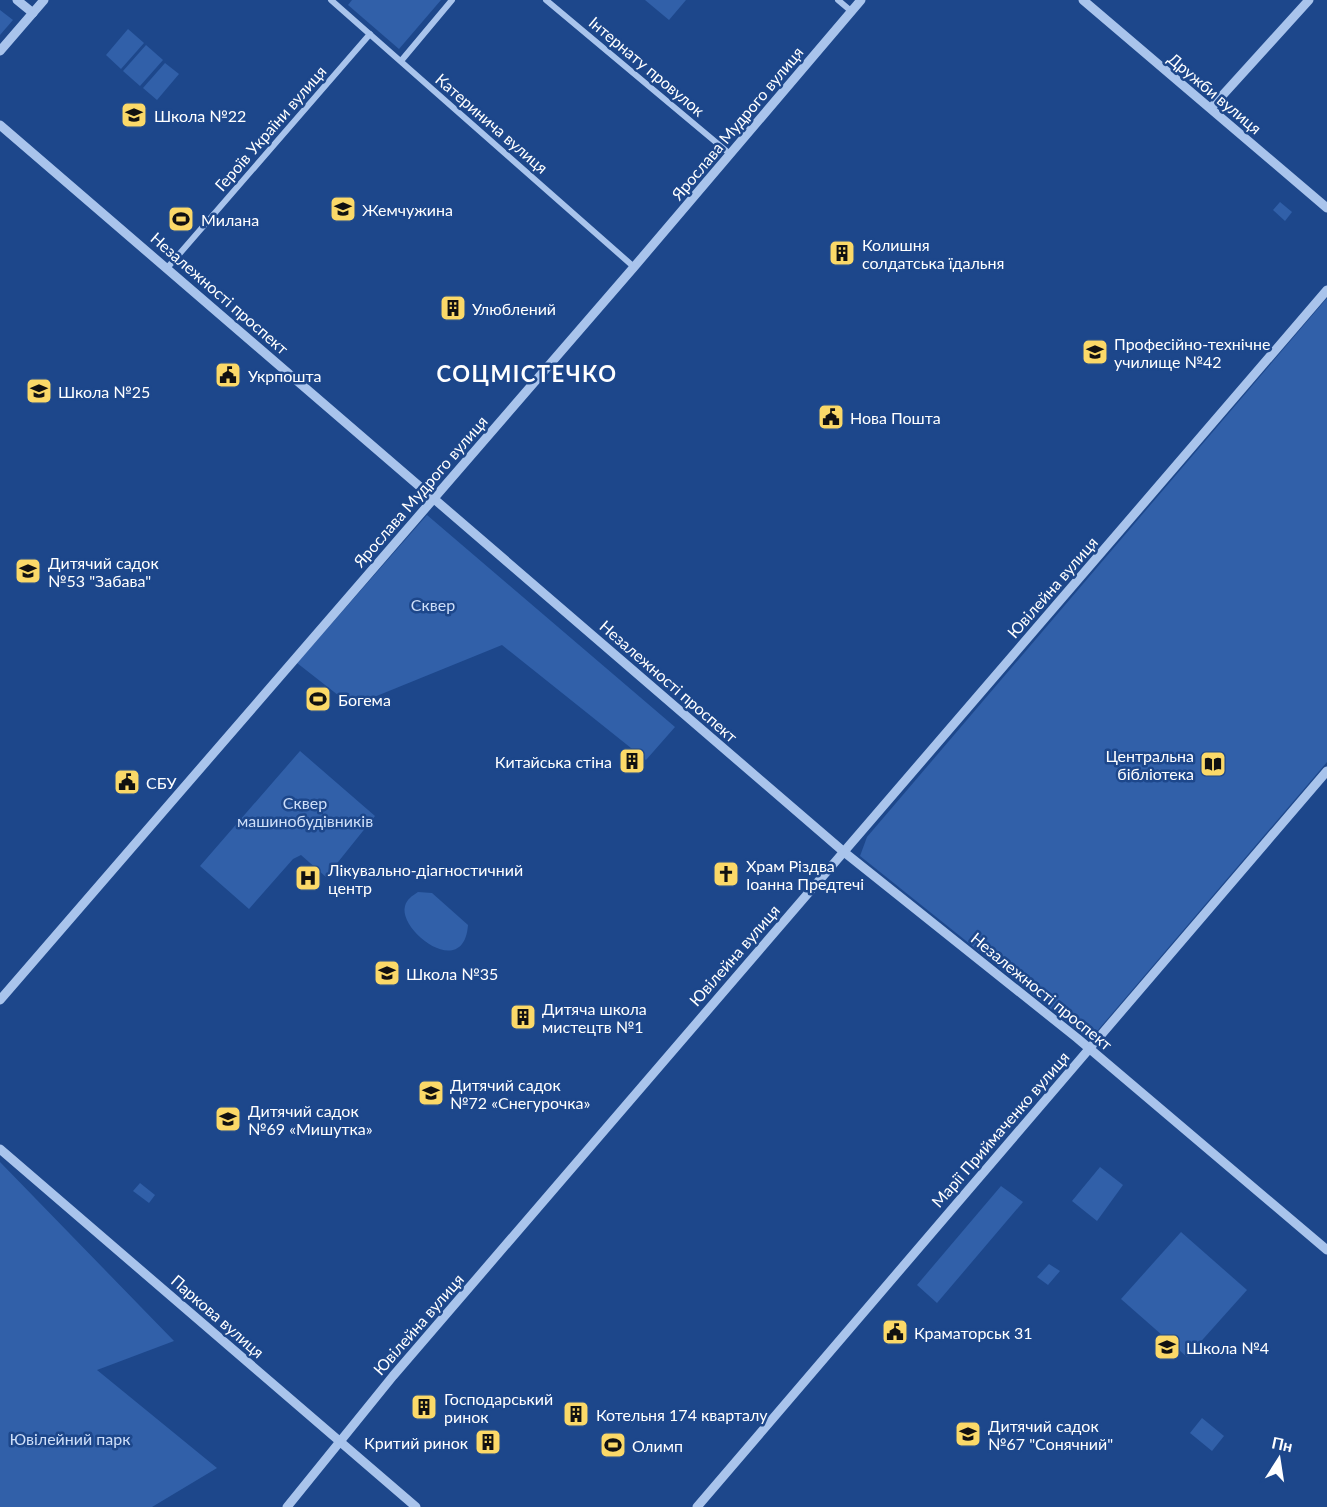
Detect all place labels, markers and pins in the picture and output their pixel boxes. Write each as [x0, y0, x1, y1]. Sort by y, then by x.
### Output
school or university icon: Школа №22 [119, 100, 149, 130]
place label: Школа №22 [154, 106, 246, 125]
school or university icon: Жемчужина [328, 194, 358, 224]
place label: Жемчужина [362, 200, 453, 219]
sports icon: Милана [166, 204, 196, 234]
place label: Милана [201, 210, 259, 229]
place label: Колишня солдатська їдальня [862, 235, 1004, 272]
building icon: Колишня солдатська їдальня [827, 238, 857, 268]
building icon: Улюблений [438, 293, 468, 323]
place label: Улюблений [472, 299, 556, 318]
place label: Професійно-технічне училище №42 [1114, 334, 1270, 371]
school or university icon: Професійно-технічне училище №42 [1080, 337, 1110, 367]
public building icon: Укрпошта [213, 360, 243, 390]
place label: Укрпошта [248, 366, 321, 385]
school or university icon: Школа №25 [24, 376, 54, 406]
place label: Школа №25 [58, 382, 150, 401]
public building icon: Нова Пошта [816, 402, 846, 432]
place label: Нова Пошта [850, 408, 941, 427]
place label: Дитячий садок №53 "Забава" [48, 553, 159, 590]
school or university icon: Дитячий садок №53 "Забава" [13, 556, 43, 586]
sports icon: Богема [303, 684, 333, 714]
place label: Богема [338, 690, 391, 709]
building icon: Китайська стіна [617, 746, 647, 776]
place label: Центральна бібліотека [1106, 746, 1194, 783]
library icon: Центральна бібліотека [1198, 749, 1228, 779]
place label: Китайська стіна [495, 752, 612, 771]
public building icon: СБУ [112, 767, 142, 797]
place label: СБУ [146, 773, 178, 792]
place label: Храм Різдва Іоанна Предтечі [746, 856, 864, 893]
church icon: Храм Різдва Іоанна Предтечі [711, 859, 741, 889]
place label: Лікувально-діагностичний центр [327, 860, 523, 897]
hospital icon: Лікувально-діагностичний центр [293, 863, 323, 893]
school or university icon: Школа №35 [372, 958, 402, 988]
place label: Школа №35 [406, 964, 498, 983]
place label: Дитяча школа мистецтв №1 [542, 999, 647, 1036]
building icon: Дитяча школа мистецтв №1 [508, 1002, 538, 1032]
place label: Дитячий садок №72 «Снегурочка» [450, 1075, 590, 1112]
school or university icon: Дитячий садок №72 «Снегурочка» [416, 1078, 446, 1108]
place label: Дитячий садок №69 «Мишутка» [248, 1101, 373, 1138]
school or university icon: Дитячий садок №69 «Мишутка» [213, 1104, 243, 1134]
public building icon: Краматорськ 31 [880, 1317, 910, 1347]
place label: Краматорськ 31 [914, 1323, 1033, 1342]
school or university icon: Школа №4 [1152, 1332, 1182, 1362]
place label: Школа №4 [1186, 1338, 1269, 1357]
place label: Господарський ринок [444, 1389, 553, 1426]
building icon: Господарський ринок [409, 1392, 439, 1422]
building icon: Котельня 174 кварталу [561, 1399, 591, 1429]
place label: Котельня 174 кварталу [596, 1405, 768, 1424]
place label: Дитячий садок №67 "Сонячний" [988, 1416, 1113, 1453]
school or university icon: Дитячий садок №67 "Сонячний" [953, 1419, 983, 1449]
building icon: Критий ринок [473, 1427, 503, 1457]
sports icon: Олимп [598, 1430, 628, 1460]
place label: Критий ринок [364, 1433, 469, 1452]
place label: Олимп [632, 1436, 683, 1455]

